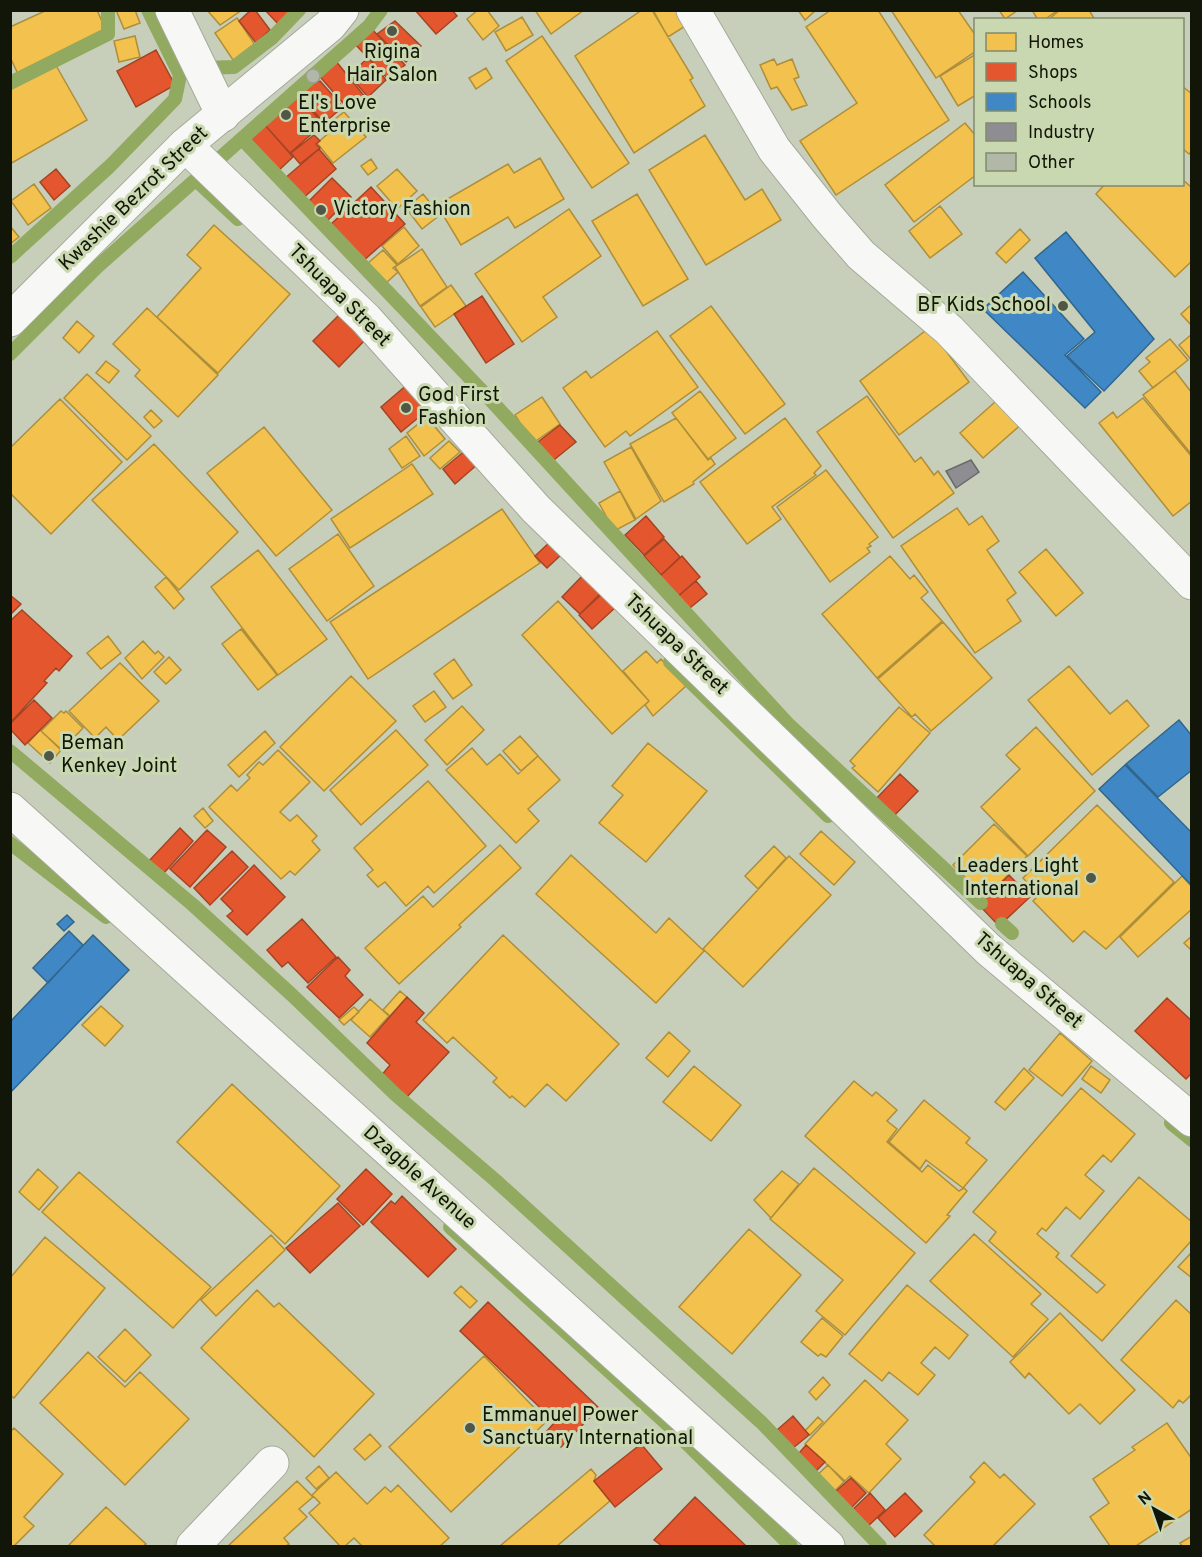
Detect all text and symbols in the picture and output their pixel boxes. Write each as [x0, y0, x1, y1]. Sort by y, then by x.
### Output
legend [974, 18, 1184, 186]
marker: Rigina Hair Salon [385, 24, 399, 38]
text: Homes [1028, 32, 1084, 55]
place label: Rigina Hair Salon [346, 40, 438, 89]
text: Shops [1028, 62, 1078, 85]
place label: El's Love Enterprise [298, 91, 391, 140]
text: Schools [1028, 92, 1091, 115]
marker: El's Love Enterprise [279, 108, 293, 122]
street label: Kwashie Bezrot Street [54, 121, 214, 277]
text: Industry [1028, 122, 1095, 145]
text: Other [1028, 152, 1075, 175]
place label: Victory Fashion [333, 197, 471, 223]
marker: Victory Fashion [314, 203, 328, 217]
street label: Tshuapa Street [282, 239, 396, 353]
place label: BF Kids School [917, 293, 1051, 319]
marker: BF Kids School [1056, 299, 1070, 313]
place label: God First Fashion [418, 383, 500, 432]
marker: God First Fashion [399, 401, 413, 415]
street label: Tshuapa Street [618, 589, 734, 701]
place label: Beman Kenkey Joint [61, 731, 177, 780]
marker: Beman Kenkey Joint [42, 749, 56, 763]
place label: Leaders Light International [956, 854, 1079, 903]
marker: Leaders Light International [1084, 871, 1098, 885]
street label: Tshuapa Street [969, 927, 1087, 1035]
street label: Dzagble Avenue [357, 1120, 481, 1236]
place label: Emmanuel Power Sanctuary International [482, 1403, 693, 1452]
marker: Emmanuel Power Sanctuary International [463, 1421, 477, 1435]
north arrow [1124, 1479, 1184, 1539]
text: N [1135, 1488, 1156, 1510]

